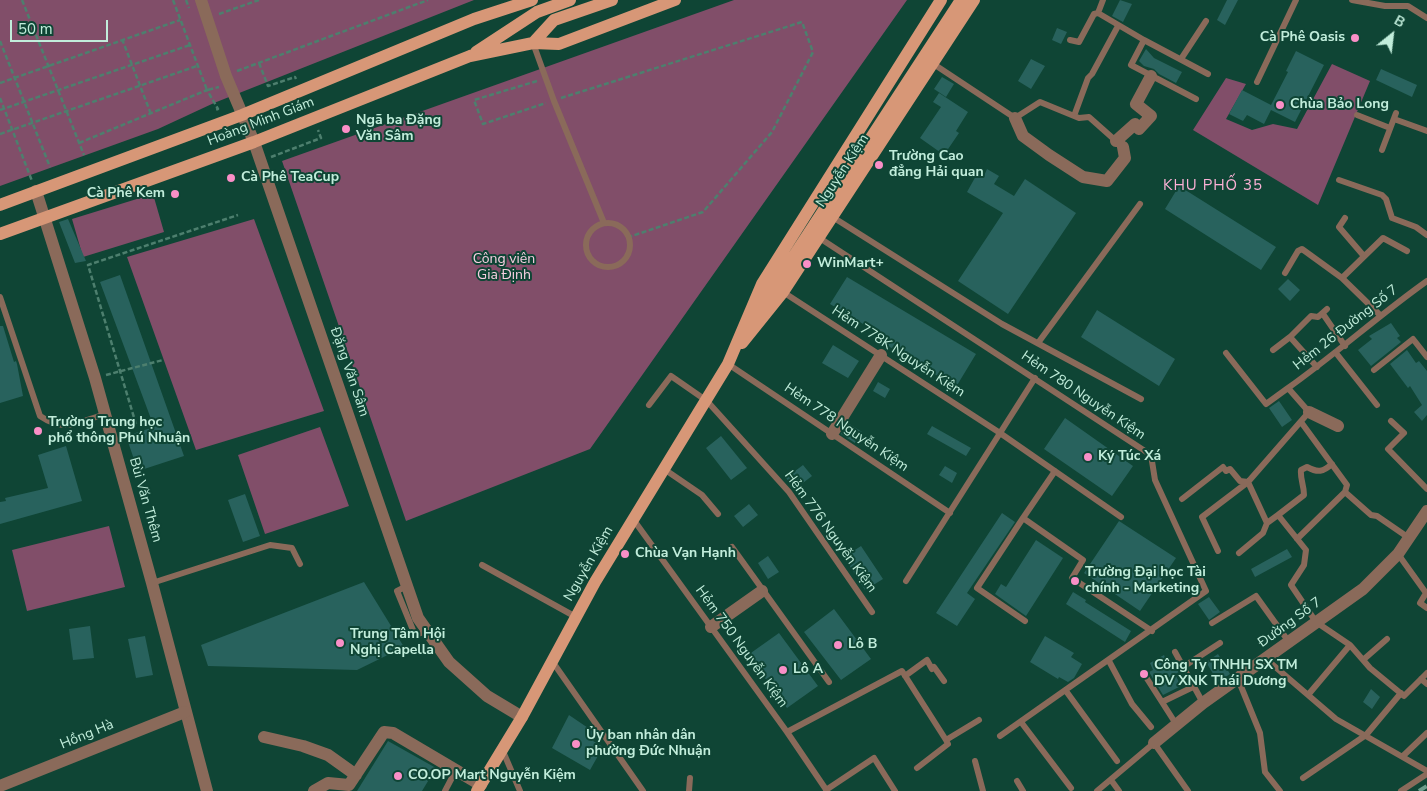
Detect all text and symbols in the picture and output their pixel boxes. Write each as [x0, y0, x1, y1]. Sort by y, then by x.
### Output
scale bar [12, 10, 110, 42]
north arrow [1367, 10, 1417, 60]
text: B [1391, 11, 1408, 32]
text: 50 m [18, 19, 53, 39]
place label: Cà Phê Oasis [1260, 30, 1345, 46]
marker: Cà Phê Oasis [1349, 32, 1361, 44]
street label: Hoàng Minh Giám [205, 94, 317, 150]
place label: Chùa Bảo Long [1290, 97, 1389, 113]
marker: Chùa Bảo Long [1274, 99, 1286, 111]
place label: Ngã ba Đặng Văn Sâm [356, 113, 441, 146]
marker: Ngã ba Đặng Văn Sâm [340, 123, 352, 135]
street label: Nguyễn Kiệm [813, 131, 873, 211]
place label: Trường Cao đẳng Hải quan [889, 149, 984, 182]
marker: Trường Cao đẳng Hải quan [873, 159, 885, 171]
place label: Cà Phê TeaCup [241, 170, 339, 186]
marker: Cà Phê TeaCup [225, 172, 237, 184]
district label: KHU PHỐ 35 [1162, 177, 1264, 195]
place label: Cà Phê Kem [87, 186, 165, 202]
marker: Cà Phê Kem [169, 188, 181, 200]
park label: Công viên Gia Định [473, 252, 535, 284]
place label: WinMart+ [817, 256, 884, 272]
marker: WinMart+ [801, 258, 813, 270]
street label: Hẻm 26 Đường Số 7 [1290, 282, 1402, 374]
street label: Hẻm 778K Nguyễn Kiệm [828, 303, 968, 401]
street label: Đặng Văn Sâm [326, 325, 372, 419]
street label: Hẻm 780 Nguyễn Kiệm [1018, 348, 1148, 444]
street label: Hẻm 778 Nguyễn Kiệm [781, 380, 911, 476]
place label: Trường Trung học phổ thông Phú Nhuận [48, 415, 190, 448]
marker: Trường Trung học phổ thông Phú Nhuận [32, 425, 44, 437]
place label: Ký Túc Xá [1098, 449, 1161, 465]
marker: Ký Túc Xá [1082, 451, 1094, 463]
street label: Bùi Văn Thêm [125, 455, 165, 545]
street label: Hẻm 776 Nguyễn Kiệm [780, 468, 880, 596]
street label: Nguyễn Kiệm [561, 523, 617, 605]
place label: Chùa Vạn Hạnh [635, 546, 736, 562]
marker: Chùa Vạn Hạnh [619, 548, 631, 560]
place label: Trường Đại học Tài chính - Marketing [1085, 565, 1206, 598]
marker: Trường Đại học Tài chính - Marketing [1069, 575, 1081, 587]
street label: Hẻm 750 Nguyễn Kiệm [691, 583, 791, 711]
street label: Đường Số 7 [1255, 594, 1325, 652]
place label: Trung Tâm Hội Nghị Capella [350, 627, 445, 660]
marker: Trung Tâm Hội Nghị Capella [334, 637, 346, 649]
place label: Lô B [848, 637, 877, 653]
marker: Lô B [832, 639, 844, 651]
place label: Công Ty TNHH SX TM DV XNK Thái Dương [1154, 658, 1298, 690]
place label: Lô A [793, 662, 823, 678]
marker: Lô A [777, 664, 789, 676]
marker: Công Ty TNHH SX TM DV XNK Thái Dương [1138, 668, 1150, 680]
street label: Hồng Hà [58, 717, 116, 753]
place label: Ủy ban nhân dân phường Đức Nhuận [586, 728, 711, 760]
marker: Ủy ban nhân dân phường Đức Nhuận [570, 738, 582, 750]
place label: CO.OP Mart Nguyễn Kiệm [408, 768, 576, 784]
marker: CO.OP Mart Nguyễn Kiệm [392, 770, 404, 782]

